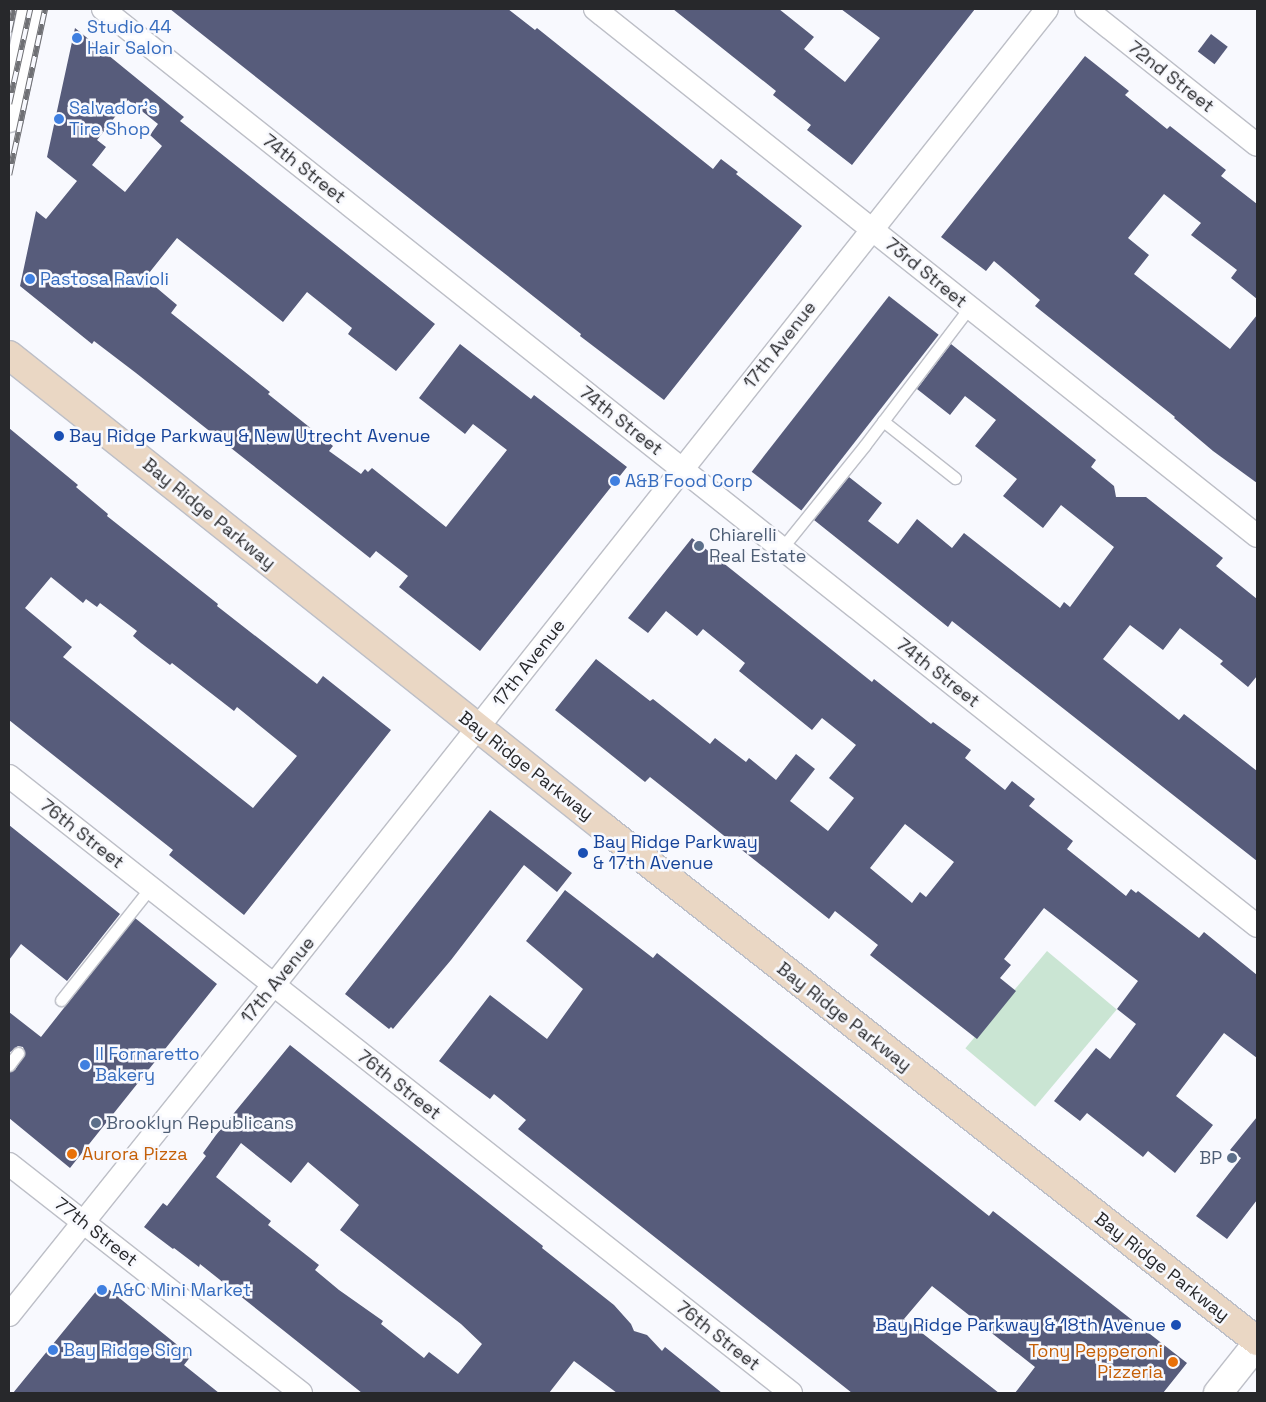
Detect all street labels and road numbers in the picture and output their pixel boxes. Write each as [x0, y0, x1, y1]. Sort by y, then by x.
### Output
street label: 72nd Street [1124, 37, 1218, 117]
street label: 74th Street [258, 130, 350, 208]
street label: 73rd Street [881, 234, 971, 312]
street label: 17th Avenue [739, 297, 821, 393]
street label: 74th Street [575, 382, 667, 460]
street label: Bay Ridge Parkway [138, 454, 280, 574]
street label: 17th Avenue [488, 615, 570, 711]
street label: 74th Street [892, 634, 984, 712]
street label: Bay Ridge Parkway [454, 707, 598, 825]
street label: 76th Street [36, 795, 128, 873]
street label: 17th Avenue [237, 932, 319, 1028]
street label: Bay Ridge Parkway [772, 958, 916, 1076]
street label: 76th Street [353, 1046, 445, 1124]
street label: 77th Street [50, 1193, 142, 1271]
street label: Bay Ridge Parkway [1090, 1208, 1234, 1326]
street label: 76th Street [672, 1297, 764, 1375]

